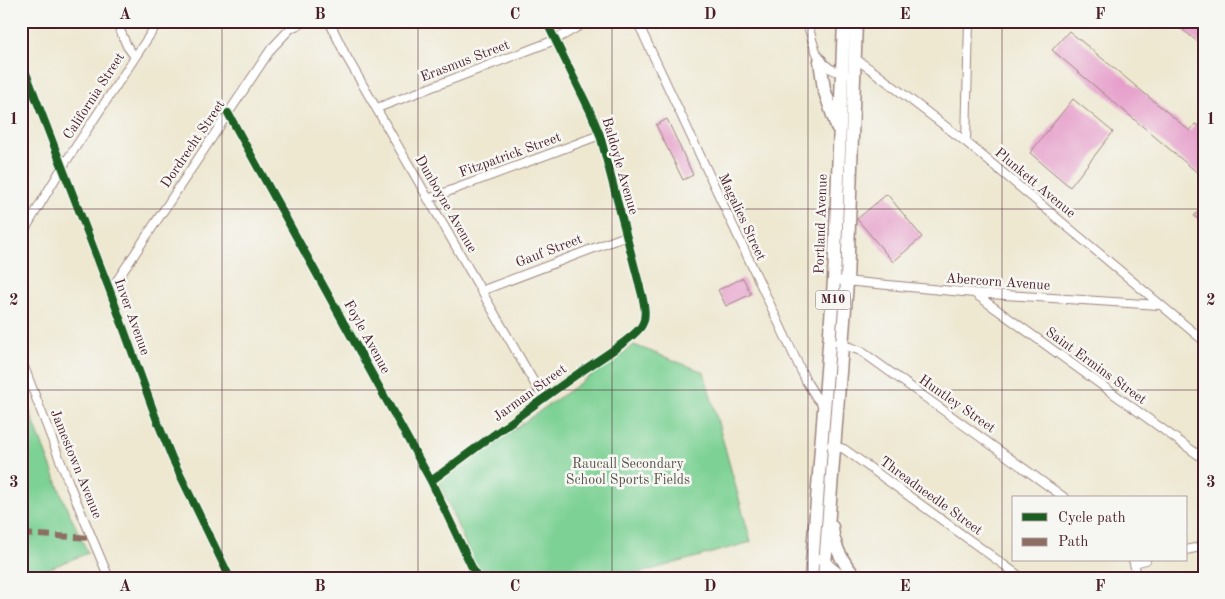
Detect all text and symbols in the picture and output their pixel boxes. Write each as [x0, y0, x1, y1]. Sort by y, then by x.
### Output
text: A [119, 7, 131, 23]
text: B [314, 7, 326, 23]
text: C [510, 7, 520, 23]
text: D [704, 7, 716, 23]
text: E [899, 7, 911, 23]
text: F [1095, 7, 1106, 23]
street label: Erasmus Street [419, 38, 512, 84]
street label: California Street [61, 50, 127, 142]
street label: Dordrecht Street [158, 97, 228, 190]
text: 1 [9, 112, 19, 128]
text: 1 [1206, 112, 1216, 128]
street label: Baldoyle Avenue [599, 116, 641, 216]
street label: Fitzpatrick Street [457, 130, 563, 180]
street label: Plunkett Avenue [992, 145, 1078, 221]
street label: Dunboyne Avenue [412, 153, 480, 255]
street label: Magalies Street [716, 171, 768, 263]
street label: Portland Avenue [812, 174, 830, 274]
street label: Gauf Street [514, 232, 584, 270]
street label: Abercorn Avenue [945, 271, 1051, 293]
street label: Inver Avenue [112, 277, 152, 357]
road number: M10 [816, 290, 850, 310]
text: 2 [9, 293, 19, 309]
text: 2 [1206, 293, 1216, 309]
street label: Foyle Avenue [341, 298, 393, 376]
street label: Saint Ermins Street [1043, 325, 1149, 407]
street label: Jarman Street [491, 362, 569, 424]
street label: Huntley Street [916, 373, 998, 435]
street label: Jamestown Avenue [48, 407, 104, 521]
street label: Threadneedle Street [877, 454, 985, 538]
park label: Raucall Secondary School Sports Fields [566, 457, 690, 487]
text: 3 [9, 475, 19, 491]
text: 3 [1206, 475, 1216, 491]
legend [1012, 496, 1188, 562]
text: Cycle path [1058, 511, 1126, 526]
text: Path [1058, 535, 1088, 550]
text: A [119, 579, 131, 595]
text: B [314, 579, 326, 595]
text: C [510, 579, 520, 595]
text: D [704, 579, 716, 595]
text: E [899, 579, 911, 595]
text: F [1095, 579, 1106, 595]

